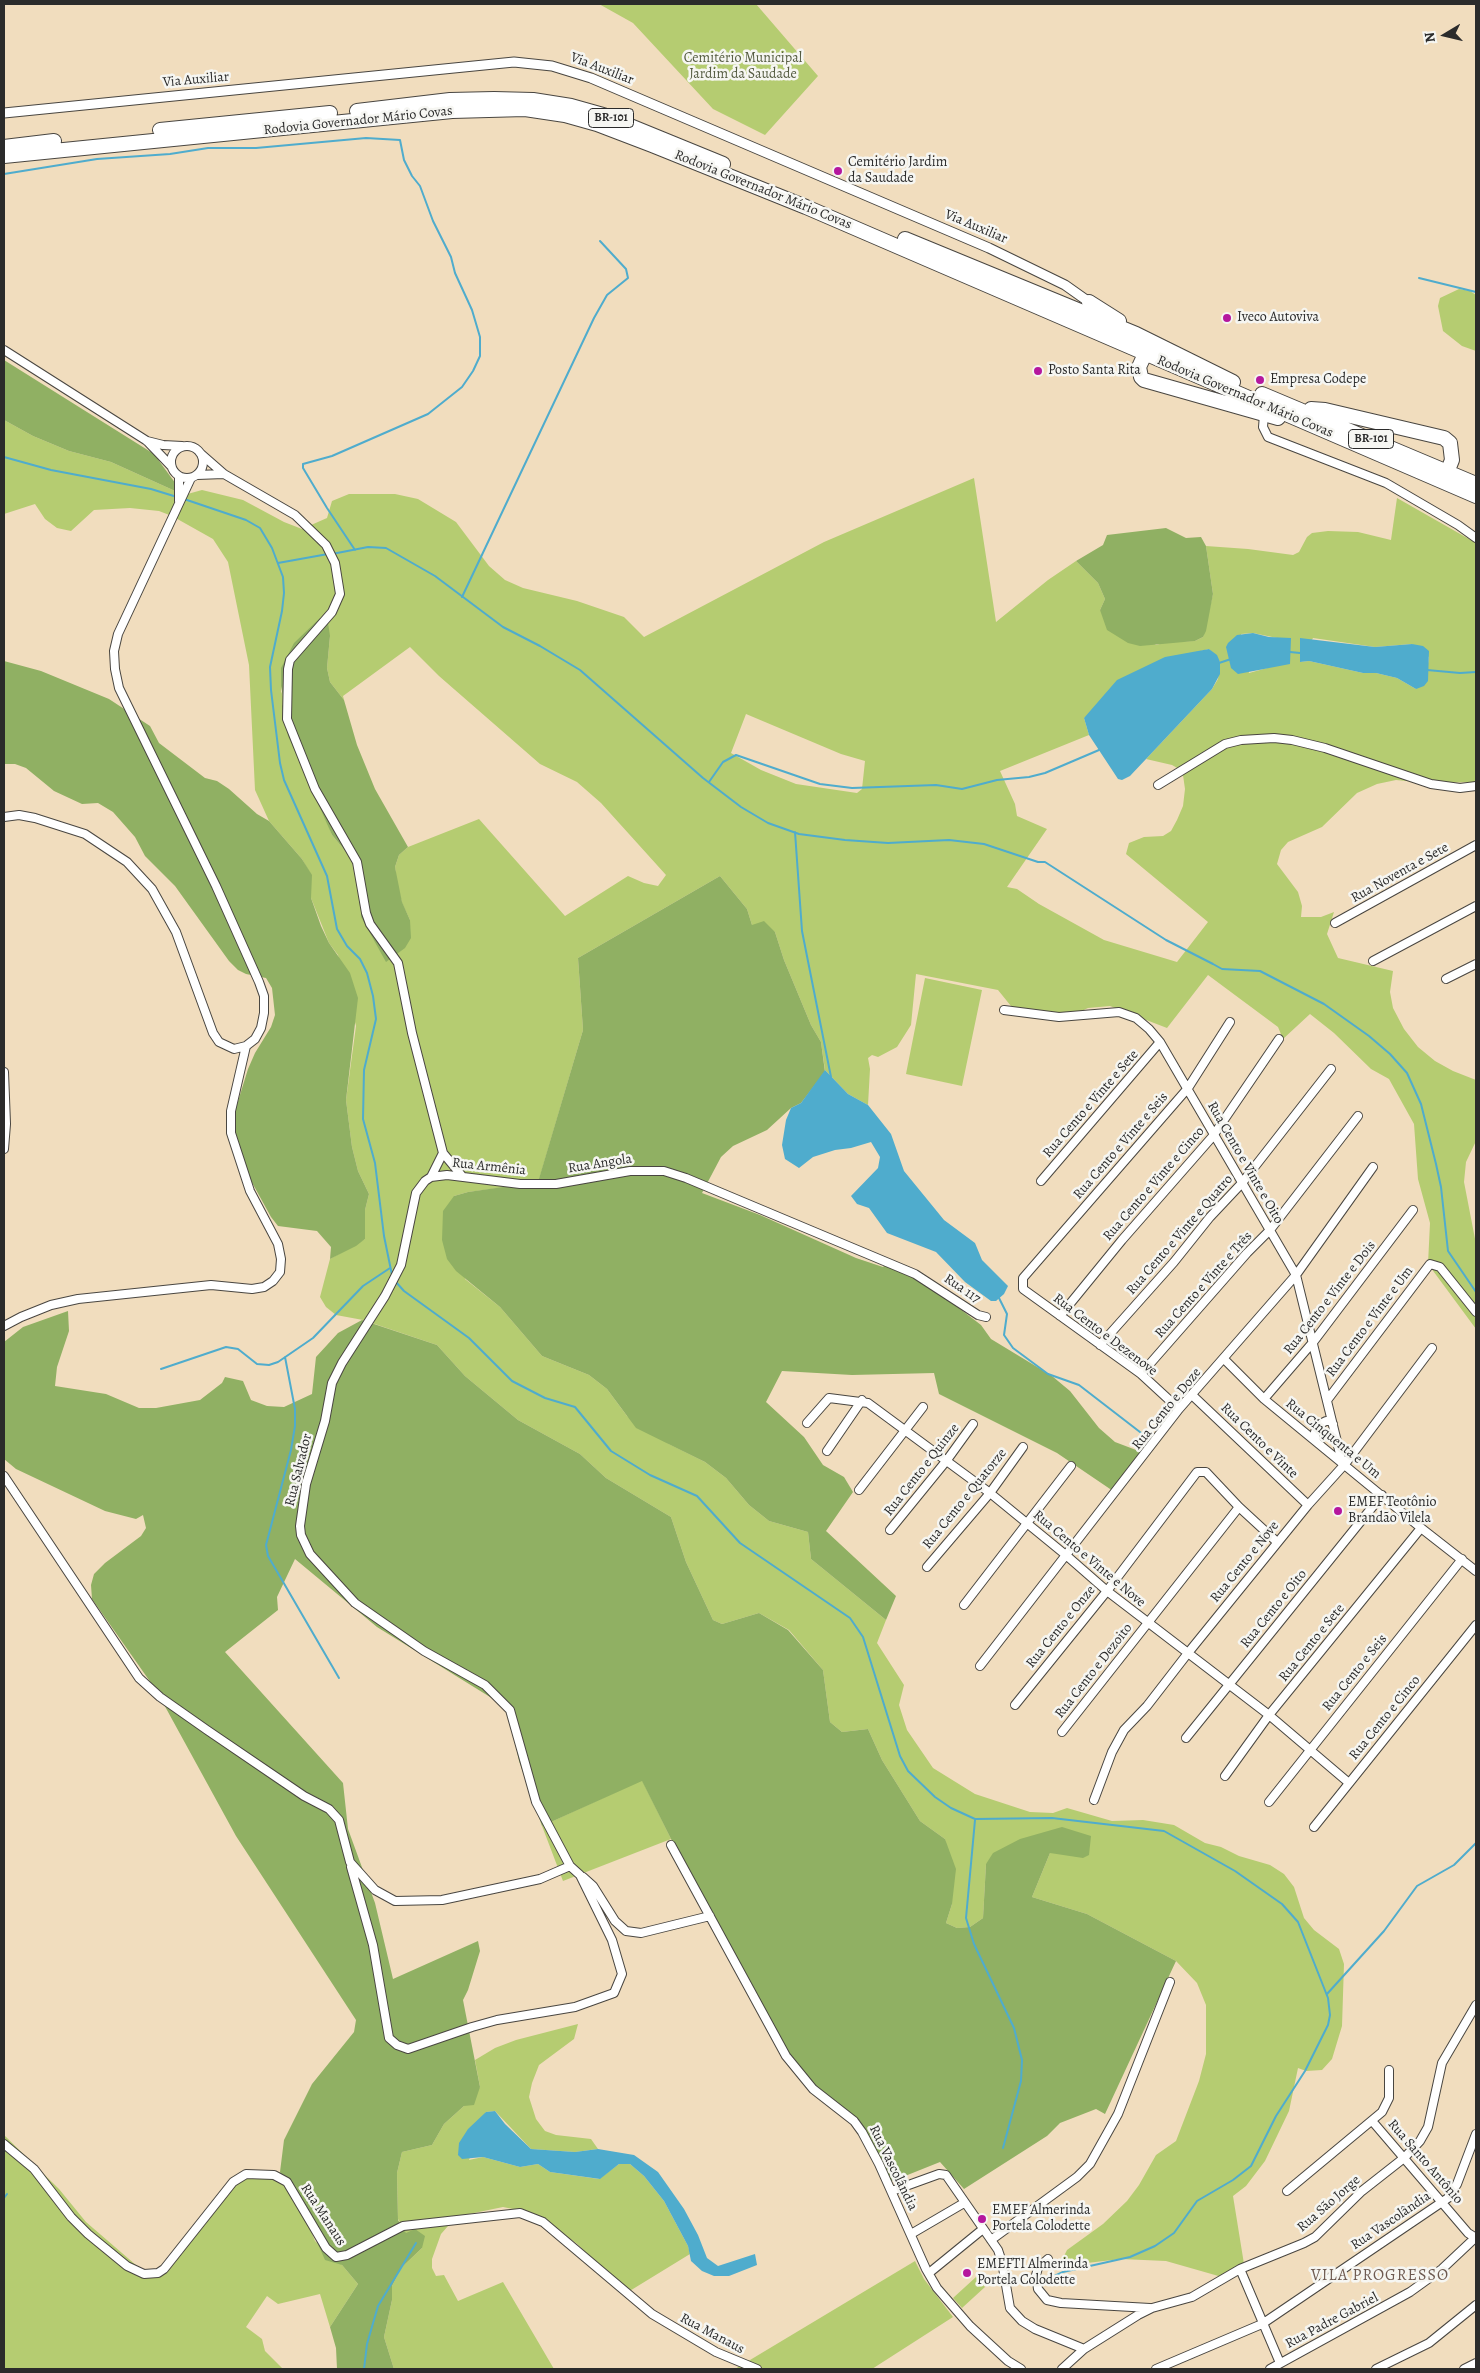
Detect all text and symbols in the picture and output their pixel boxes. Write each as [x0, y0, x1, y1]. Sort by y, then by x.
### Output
north arrow [1420, 10, 1470, 60]
text: N [1420, 31, 1440, 44]
street label: Via Auxiliar [568, 49, 636, 89]
park label: Cemitério Municipal Jardim da Saudade [684, 51, 802, 84]
street label: Via Auxiliar [162, 69, 230, 91]
street label: Rodovia Governador Mário Covas [263, 103, 453, 139]
road number: BR-101 [588, 109, 634, 128]
street label: Rodovia Governador Mário Covas [672, 147, 854, 233]
place label: Cemitério Jardim da Saudade [848, 155, 947, 188]
marker: Cemitério Jardim da Saudade [832, 165, 844, 177]
street label: Via Auxiliar [942, 206, 1010, 248]
place label: Iveco Autoviva [1237, 310, 1319, 326]
marker: Iveco Autoviva [1221, 312, 1233, 324]
street label: Rodovia Governador Mário Covas [1154, 352, 1336, 442]
place label: Posto Santa Rita [1048, 363, 1141, 379]
marker: Posto Santa Rita [1032, 365, 1044, 377]
place label: Empresa Codepe [1270, 372, 1366, 388]
marker: Empresa Codepe [1254, 374, 1266, 386]
road number: BR-101 [1348, 429, 1394, 448]
street label: Rua Noventa e Sete [1348, 839, 1452, 907]
street label: Rua Cento e Vinte e Sete [1040, 1047, 1142, 1161]
street label: Rua Cento e Vinte e Seis [1070, 1089, 1172, 1203]
street label: Rua Cento e Vinte e Oito [1203, 1099, 1287, 1227]
street label: Rua Cento e Vinte e Cinco [1100, 1123, 1208, 1245]
street label: Rua Angola [567, 1151, 633, 1177]
street label: Rua Armênia [451, 1155, 527, 1179]
street label: Rua Cento e Vinte e Quatro [1123, 1171, 1237, 1299]
street label: Rua Cento e Vinte e Três [1152, 1228, 1256, 1342]
street label: Rua Cento e Vinte e Dois [1280, 1238, 1380, 1358]
street label: Rua Cento e Vinte e Um [1323, 1263, 1417, 1381]
street label: Rua 117 [941, 1271, 983, 1307]
street label: Rua Cento e Dezenove [1049, 1290, 1161, 1380]
street label: Rua Cento e Doze [1129, 1365, 1205, 1453]
street label: Rua Cinquenta e Um [1282, 1395, 1384, 1483]
street label: Rua Cento e Vinte [1217, 1400, 1301, 1482]
street label: Rua Cento e Quinze [881, 1421, 963, 1519]
street label: Rua Salvador [282, 1432, 316, 1508]
street label: Rua Cento e Quatorze [919, 1445, 1011, 1553]
place label: EMEF Teotônio Brandão Vilela [1348, 1495, 1437, 1528]
marker: EMEF Teotônio Brandão Vilela [1332, 1505, 1344, 1517]
street label: Rua Cento e Vinte e Nove [1029, 1507, 1149, 1611]
street label: Rua Cento e Nove [1207, 1518, 1283, 1606]
street label: Rua Cento e Oito [1237, 1566, 1311, 1652]
street label: Rua Cento e Onze [1023, 1583, 1099, 1671]
street label: Rua Cento e Sete [1276, 1601, 1348, 1685]
street label: Rua Cento e Dezoito [1052, 1620, 1136, 1722]
street label: Rua Cento e Seis [1319, 1631, 1391, 1715]
street label: Rua Cento e Cinco [1346, 1672, 1424, 1764]
street label: Rua Santo Antônio [1384, 2116, 1466, 2208]
street label: Rua Vascolândia [865, 2123, 921, 2213]
street label: Rua São Jorge [1294, 2172, 1364, 2236]
street label: Rua Manaus [297, 2181, 349, 2249]
street label: Rua Vascolândia [1348, 2188, 1434, 2254]
place label: EMEF Almerinda Portela Colodette [992, 2203, 1091, 2236]
marker: EMEF Almerinda Portela Colodette [976, 2213, 988, 2225]
place label: EMEFTI Almerinda Portela Colodette [977, 2257, 1088, 2290]
district label: VILA PROGRESSO [1309, 2266, 1451, 2286]
marker: EMEFTI Almerinda Portela Colodette [961, 2267, 973, 2279]
street label: Rua Padre Gabriel [1283, 2290, 1381, 2352]
street label: Rua Manaus [677, 2310, 747, 2358]

